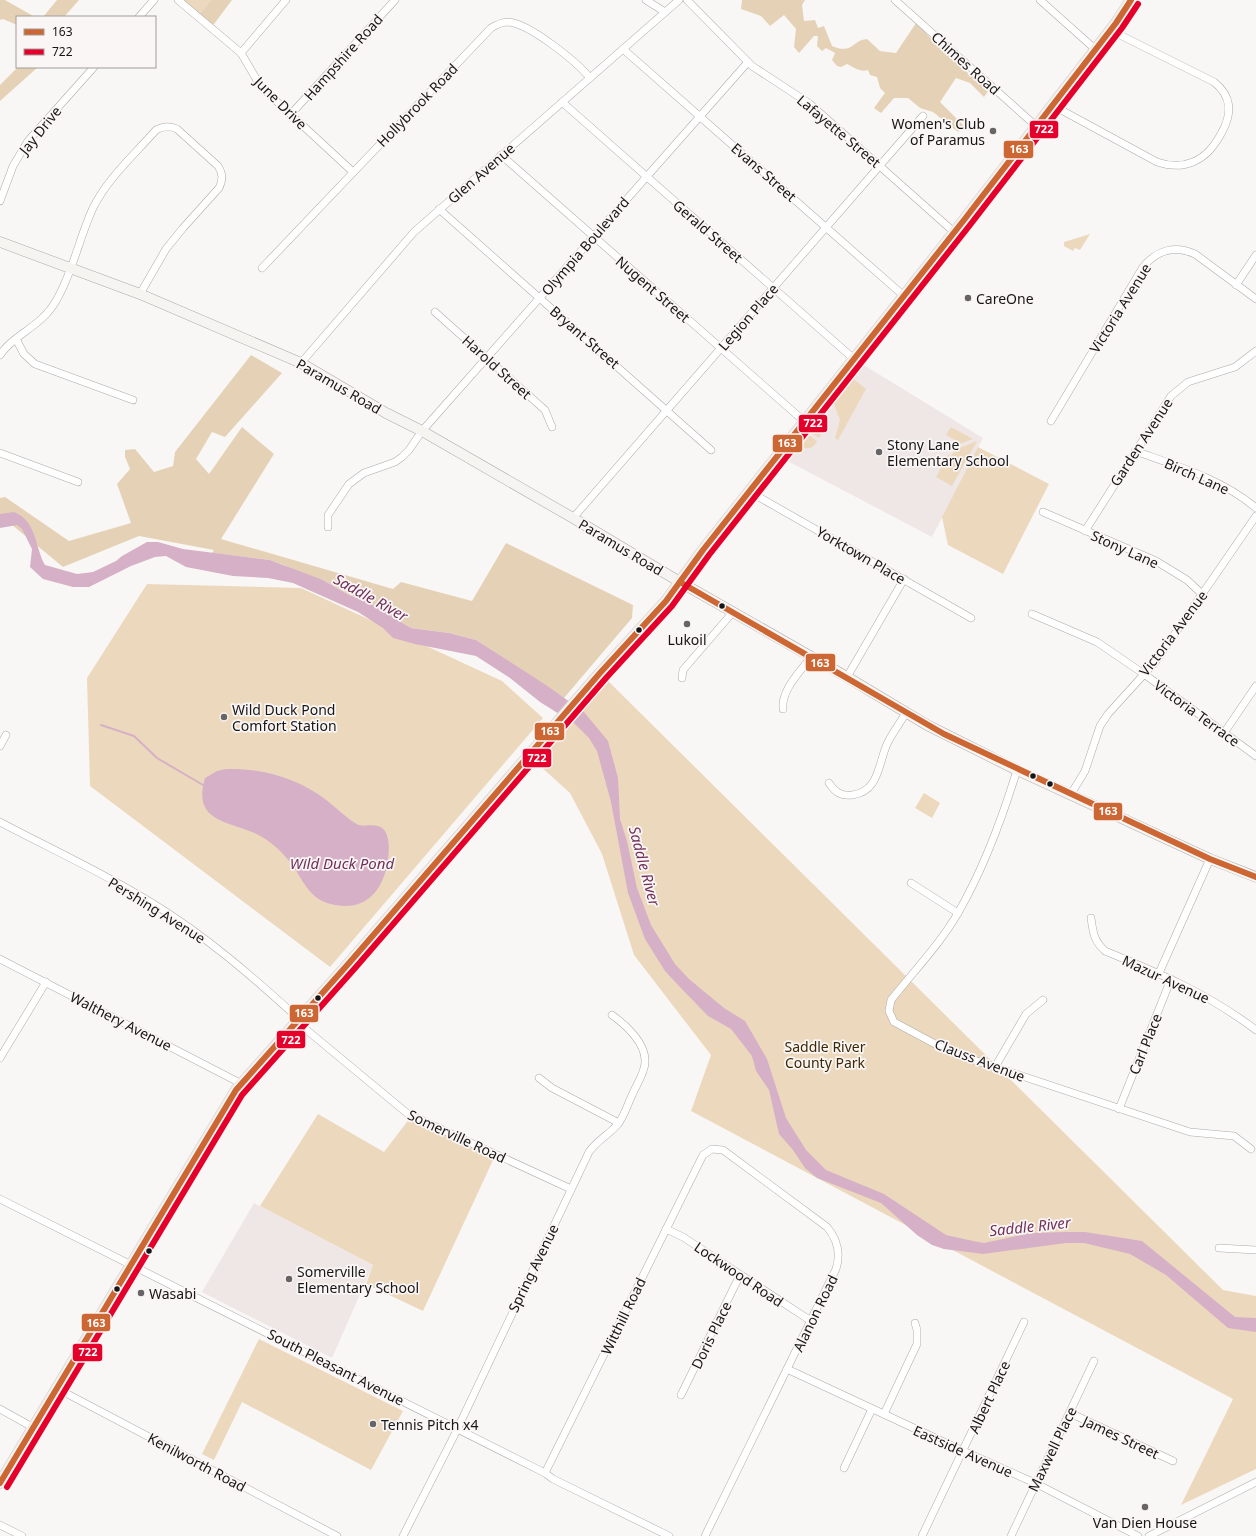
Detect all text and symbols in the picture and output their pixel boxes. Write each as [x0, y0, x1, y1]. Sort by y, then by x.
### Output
street label: Hampshire Road [299, 10, 387, 104]
legend [16, 16, 156, 68]
text: 163 [52, 23, 73, 40]
street label: Chimes Road [928, 27, 1004, 99]
text: 722 [52, 43, 73, 60]
street label: Hollybrook Road [372, 59, 462, 151]
street label: June Drive [249, 71, 312, 134]
street label: Lafayette Street [793, 90, 885, 172]
street label: Jay Drive [13, 102, 65, 160]
place label: Women's Club of Paramus [891, 114, 985, 149]
line badge: 722 [1029, 120, 1059, 139]
text: 722 [1035, 121, 1053, 136]
marker: Women's Club of Paramus [988, 126, 998, 136]
street label: Glen Avenue [443, 138, 519, 207]
street label: Evans Street [727, 138, 801, 206]
line badge: 163 [1003, 140, 1034, 159]
text: 163 [1010, 141, 1028, 156]
street label: Olympia Boulevard [537, 193, 633, 299]
street label: Gerald Street [669, 195, 747, 267]
street label: Nugent Street [612, 252, 694, 326]
street label: Victoria Avenue [1085, 260, 1155, 356]
street label: Legion Place [714, 279, 782, 354]
place label: CareOne [976, 289, 1034, 308]
marker: CareOne [963, 293, 973, 303]
street label: Bryant Street [546, 302, 624, 372]
street label: Harold Street [458, 331, 536, 403]
street label: Paramus Road [293, 354, 385, 418]
street label: Garden Avenue [1105, 394, 1177, 490]
line badge: 722 [798, 414, 828, 433]
text: 722 [804, 415, 822, 430]
line badge: 163 [772, 434, 803, 453]
text: 163 [778, 435, 796, 450]
place label: Stony Lane Elementary School [887, 435, 1009, 470]
marker: Stony Lane Elementary School [874, 447, 884, 457]
street label: Birch Lane [1162, 453, 1232, 499]
street label: Paramus Road [575, 514, 667, 580]
street label: Yorktown Place [813, 522, 909, 588]
street label: Stony Lane [1088, 526, 1162, 572]
water label: Saddle River [330, 568, 412, 626]
street label: Victoria Avenue [1135, 586, 1211, 680]
unlabelled marker [717, 601, 727, 611]
marker: Lukoil [682, 619, 692, 629]
unlabelled marker [634, 625, 644, 635]
place label: Lukoil [667, 630, 707, 649]
line badge: 163 [805, 653, 836, 672]
text: 163 [811, 655, 829, 670]
street label: Victoria Terrace [1150, 675, 1244, 751]
place label: Wild Duck Pond Comfort Station [232, 700, 337, 735]
marker: Wild Duck Pond Comfort Station [219, 712, 229, 722]
line badge: 163 [534, 722, 565, 741]
text: 163 [541, 723, 559, 738]
line badge: 722 [522, 748, 552, 768]
text: 722 [528, 750, 546, 765]
unlabelled marker [1028, 771, 1038, 781]
unlabelled marker [1045, 779, 1055, 789]
line badge: 163 [1093, 802, 1123, 821]
text: 163 [1099, 803, 1117, 818]
water label: Saddle River [625, 824, 665, 909]
water label: Wild Duck Pond [290, 853, 394, 873]
street label: Pershing Avenue [105, 872, 209, 948]
street label: Mazur Avenue [1119, 950, 1213, 1008]
street label: Walthery Avenue [67, 987, 175, 1055]
unlabelled marker [313, 993, 323, 1003]
line badge: 163 [289, 1004, 319, 1023]
text: 163 [295, 1005, 313, 1020]
street label: Carl Place [1124, 1011, 1166, 1077]
line badge: 722 [276, 1030, 306, 1049]
text: 722 [282, 1032, 300, 1047]
street label: Clauss Avenue [932, 1034, 1028, 1086]
park label: Saddle River County Park [784, 1037, 866, 1072]
street label: Somerville Road [405, 1105, 509, 1167]
water label: Saddle River [988, 1212, 1073, 1240]
street label: Spring Avenue [503, 1221, 563, 1315]
street label: Lockwood Road [691, 1237, 787, 1311]
unlabelled marker [144, 1246, 154, 1256]
place label: Somerville Elementary School [297, 1262, 419, 1297]
street label: Alanon Road [788, 1271, 842, 1355]
marker: Somerville Elementary School [284, 1274, 294, 1284]
street label: Witthill Road [596, 1274, 650, 1358]
unlabelled marker [112, 1284, 122, 1294]
place label: Wasabi [149, 1284, 196, 1303]
marker: Wasabi [136, 1288, 146, 1298]
street label: Doris Place [686, 1298, 736, 1372]
line badge: 163 [81, 1313, 111, 1332]
text: 163 [87, 1315, 105, 1330]
street label: South Pleasant Avenue [264, 1324, 408, 1410]
line badge: 722 [72, 1343, 103, 1362]
text: 722 [79, 1344, 97, 1359]
street label: Albert Place [964, 1358, 1014, 1436]
street label: Maxwell Place [1023, 1403, 1081, 1495]
street label: James Street [1078, 1410, 1162, 1463]
place label: Tennis Pitch x4 [381, 1415, 479, 1434]
marker: Tennis Pitch x4 [368, 1419, 378, 1429]
street label: Eastside Avenue [910, 1421, 1016, 1481]
street label: Kenilworth Road [145, 1428, 249, 1496]
marker: Van Dien House [1140, 1502, 1150, 1512]
place label: Van Dien House [1093, 1513, 1197, 1532]

